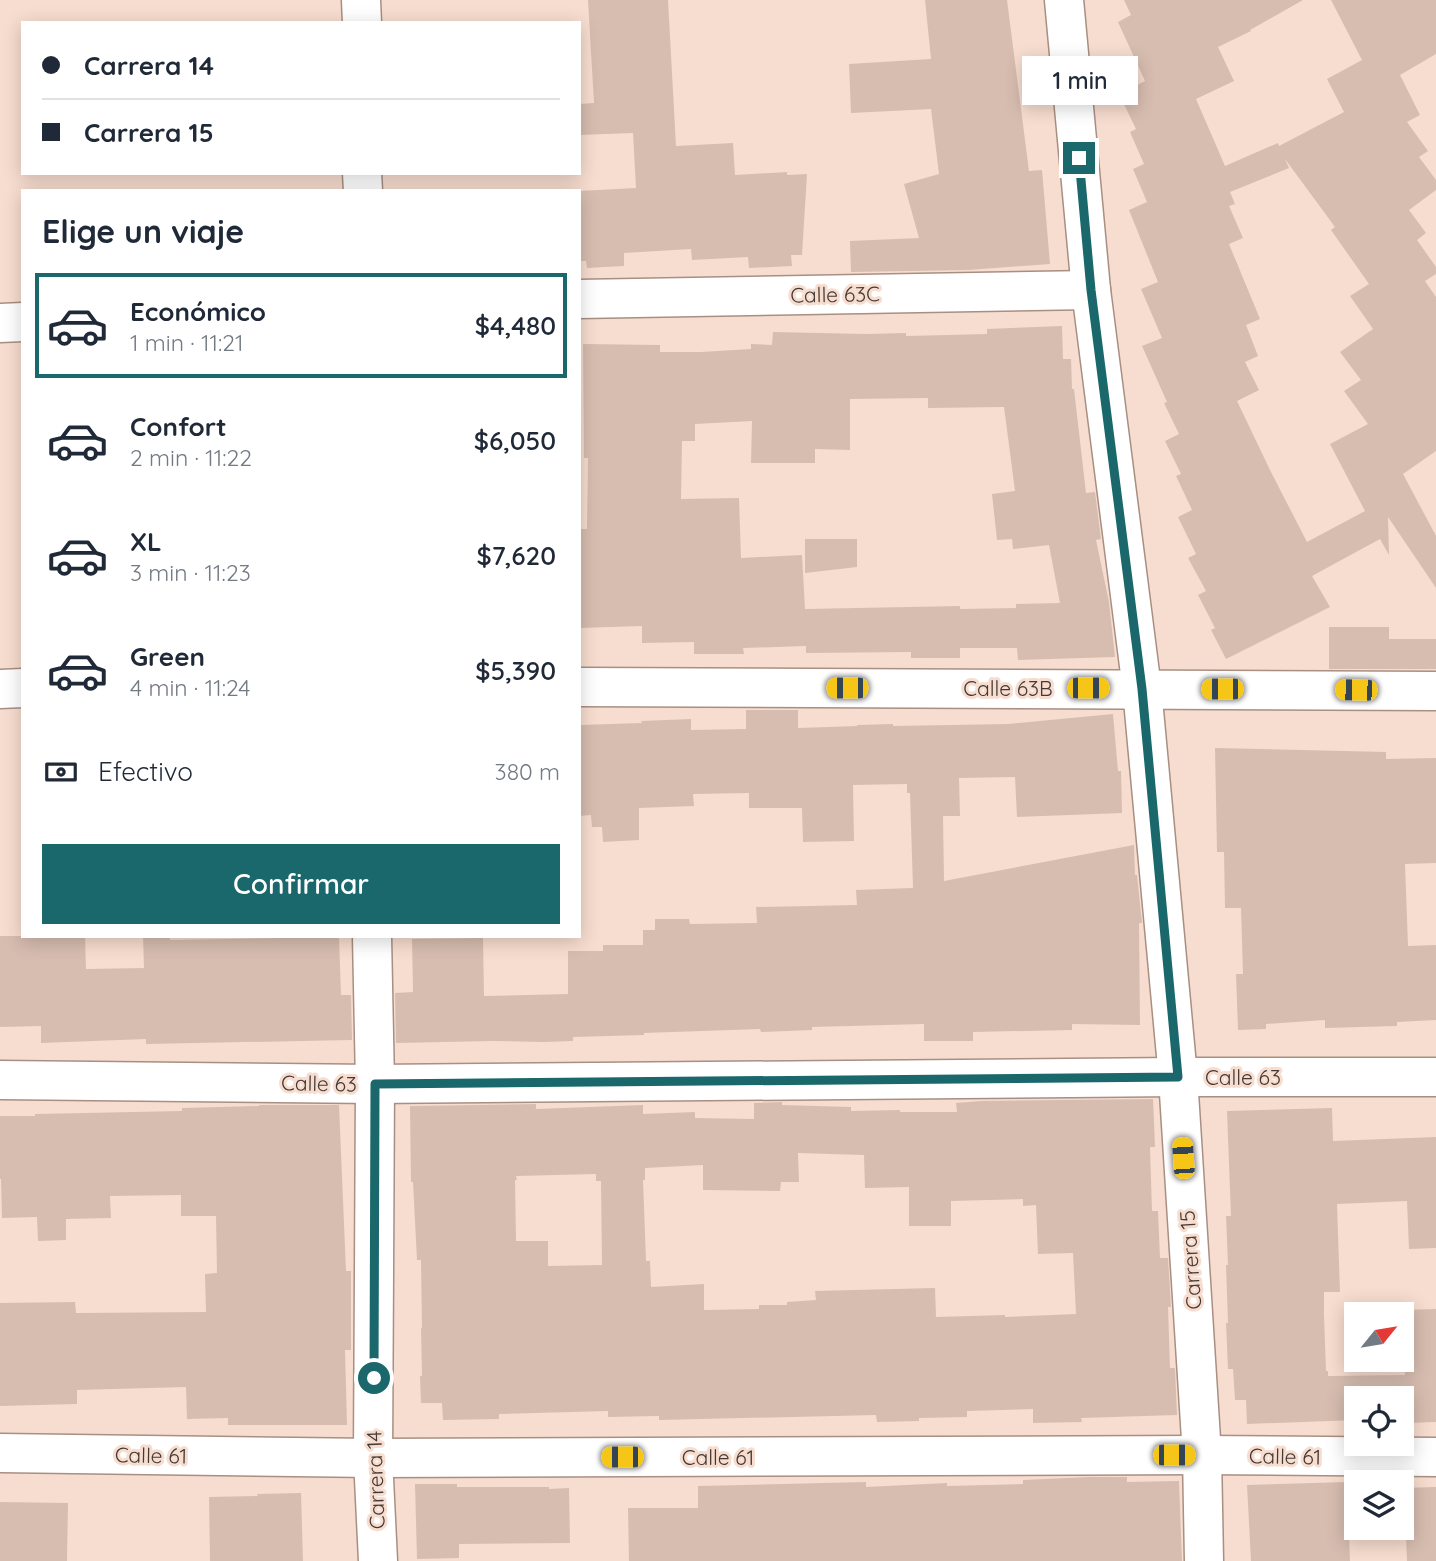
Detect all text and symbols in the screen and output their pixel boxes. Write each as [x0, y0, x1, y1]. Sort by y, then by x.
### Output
text: Carrera 14 [84, 49, 214, 82]
callout: 1 min [1021, 57, 1137, 106]
text: 1 min [1052, 66, 1108, 95]
text: Carrera 15 [84, 116, 214, 149]
route end [1063, 142, 1095, 174]
text: Elige un viaje [42, 211, 244, 251]
street label: Calle 63C [790, 280, 880, 308]
icon: car [46, 294, 109, 357]
text: Económico [130, 295, 266, 328]
text: $4,480 [475, 309, 556, 342]
text: 1 min · 11:21 [130, 328, 244, 357]
icon: car [46, 409, 109, 472]
text: Confort [130, 410, 227, 443]
text: $6,050 [474, 424, 556, 457]
text: 2 min · 11:22 [130, 443, 252, 472]
icon: car [46, 524, 109, 587]
text: XL [130, 525, 162, 558]
text: $7,620 [477, 539, 556, 572]
text: 3 min · 11:23 [130, 558, 251, 587]
icon: car [46, 639, 109, 702]
text: Green [130, 640, 205, 673]
text: $5,390 [475, 654, 556, 687]
text: 4 min · 11:24 [130, 673, 250, 702]
street label: Calle 63B [963, 675, 1053, 701]
car [827, 678, 869, 699]
car [1068, 678, 1110, 699]
car [1202, 679, 1244, 700]
car [1335, 679, 1378, 701]
icon: cash [42, 753, 80, 791]
text: Efectivo [98, 755, 193, 788]
text: 380 m [495, 757, 560, 786]
button: Confirmar [42, 844, 560, 924]
street label: Calle 63 [1205, 1064, 1281, 1090]
street label: Calle 63 [281, 1069, 357, 1097]
car [1172, 1136, 1195, 1180]
street label: Carrera 15 [1174, 1209, 1206, 1311]
north arrow [1344, 1302, 1414, 1372]
map controls [1344, 1302, 1414, 1540]
route start [358, 1362, 390, 1394]
button: locate [1344, 1386, 1414, 1456]
street label: Carrera 14 [360, 1430, 390, 1530]
street label: Calle 61 [115, 1441, 187, 1469]
street label: Calle 61 [1249, 1442, 1321, 1470]
street label: Calle 61 [682, 1444, 754, 1470]
car [1154, 1445, 1196, 1466]
car [602, 1447, 644, 1468]
button: layers [1344, 1470, 1414, 1540]

